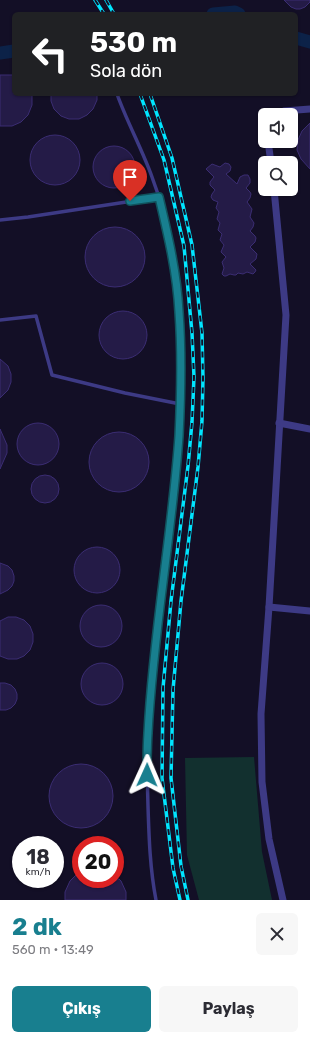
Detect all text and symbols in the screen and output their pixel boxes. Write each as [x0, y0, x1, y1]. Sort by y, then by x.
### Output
text: 530 m [90, 26, 177, 59]
icon: left [24, 28, 76, 80]
text: Sola dön [90, 60, 162, 82]
map controls [258, 108, 298, 196]
button: sound [258, 108, 298, 148]
button: search [258, 156, 298, 196]
pin [113, 160, 147, 201]
icon: arrive [119, 166, 141, 188]
position arrow [126, 754, 168, 796]
speed limit sign: 20 [72, 836, 124, 888]
text: 18 [26, 845, 50, 869]
text: km/h [26, 866, 50, 878]
text: 2 dk [12, 913, 62, 941]
button: close [256, 913, 298, 955]
text: 560 m · 13:49 [12, 942, 94, 957]
button: Çıkış [12, 986, 151, 1032]
button: Paylaş [159, 986, 298, 1032]

